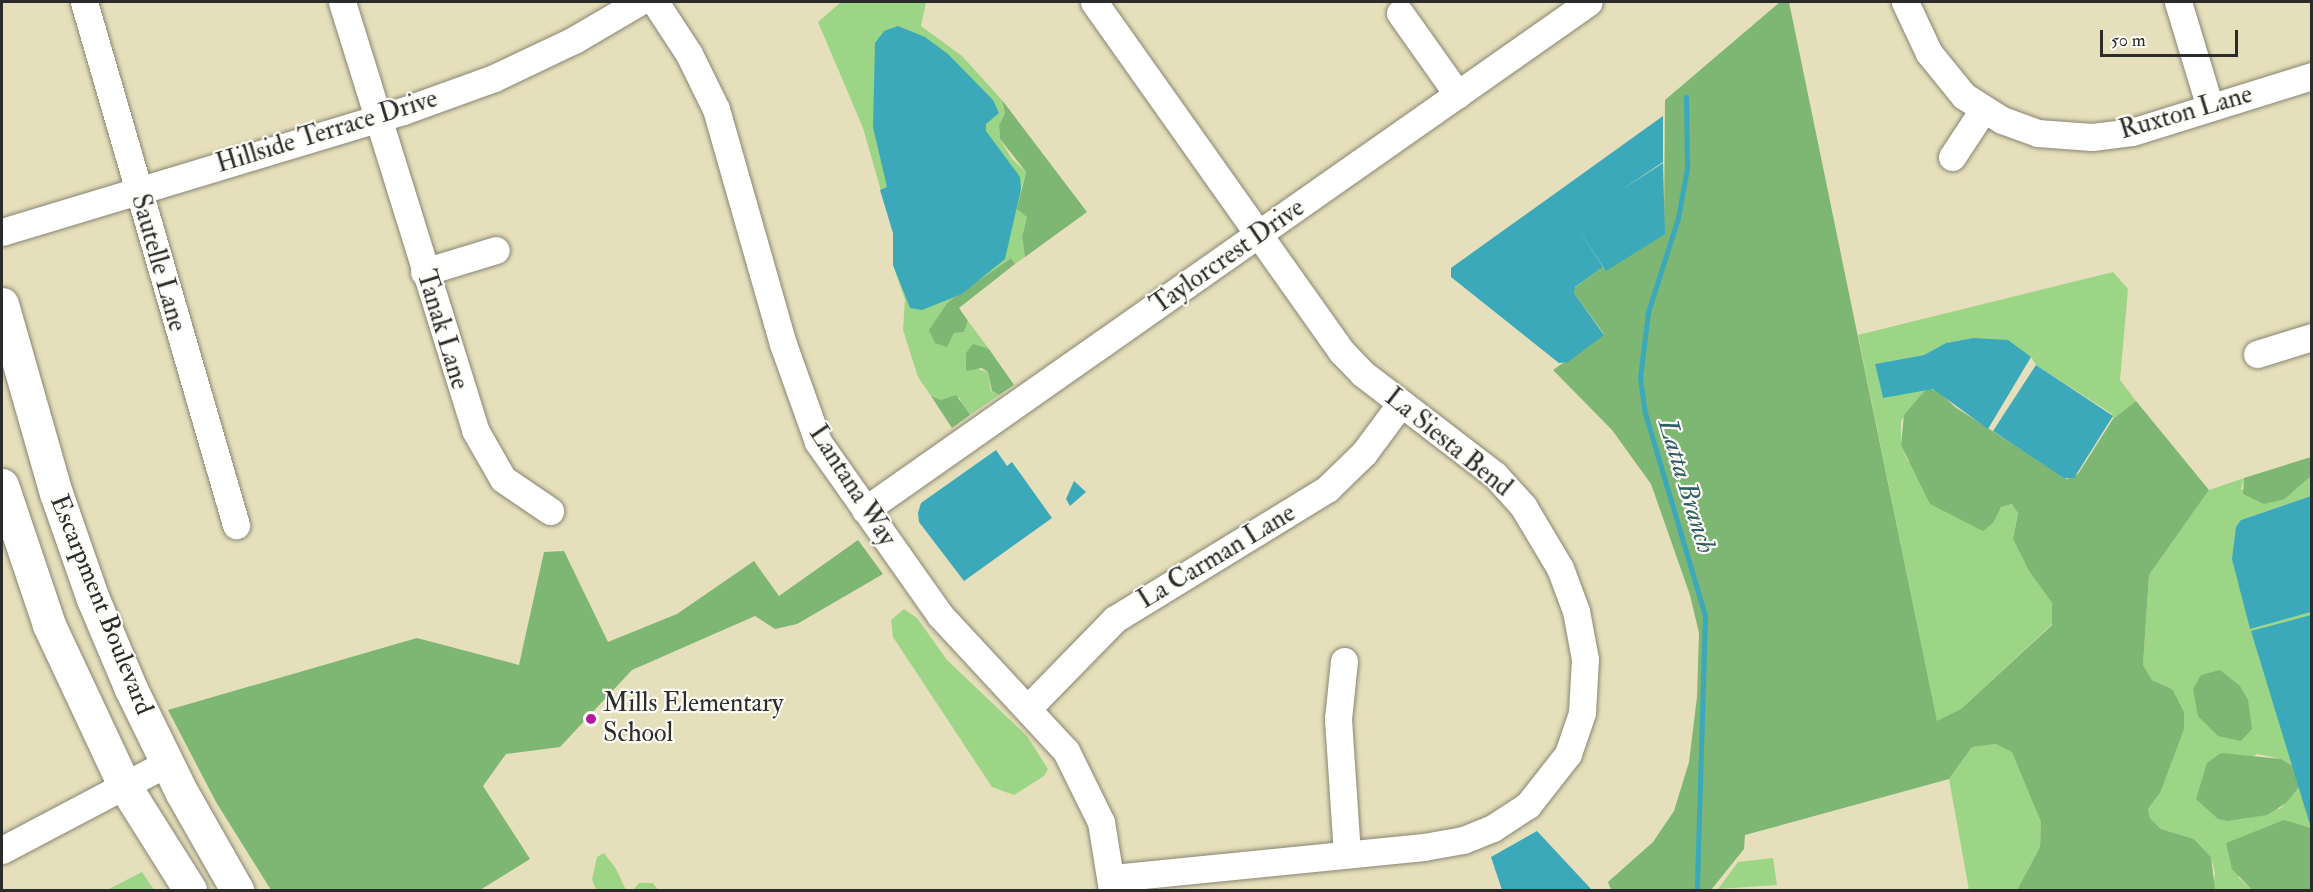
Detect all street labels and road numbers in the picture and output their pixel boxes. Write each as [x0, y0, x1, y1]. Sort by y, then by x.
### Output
street label: Ruxton Lane [2116, 79, 2256, 147]
street label: Hillside Terrace Drive [213, 84, 441, 180]
street label: Sautelle Lane [124, 191, 192, 335]
street label: Taylorcrest Drive [1145, 193, 1311, 321]
street label: Tanak Lane [409, 267, 475, 393]
street label: La Siesta Bend [1378, 382, 1518, 504]
street label: Lantana Way [801, 420, 903, 552]
street label: Escarpment Boulevard [43, 491, 159, 719]
street label: La Carman Lane [1133, 498, 1301, 616]

